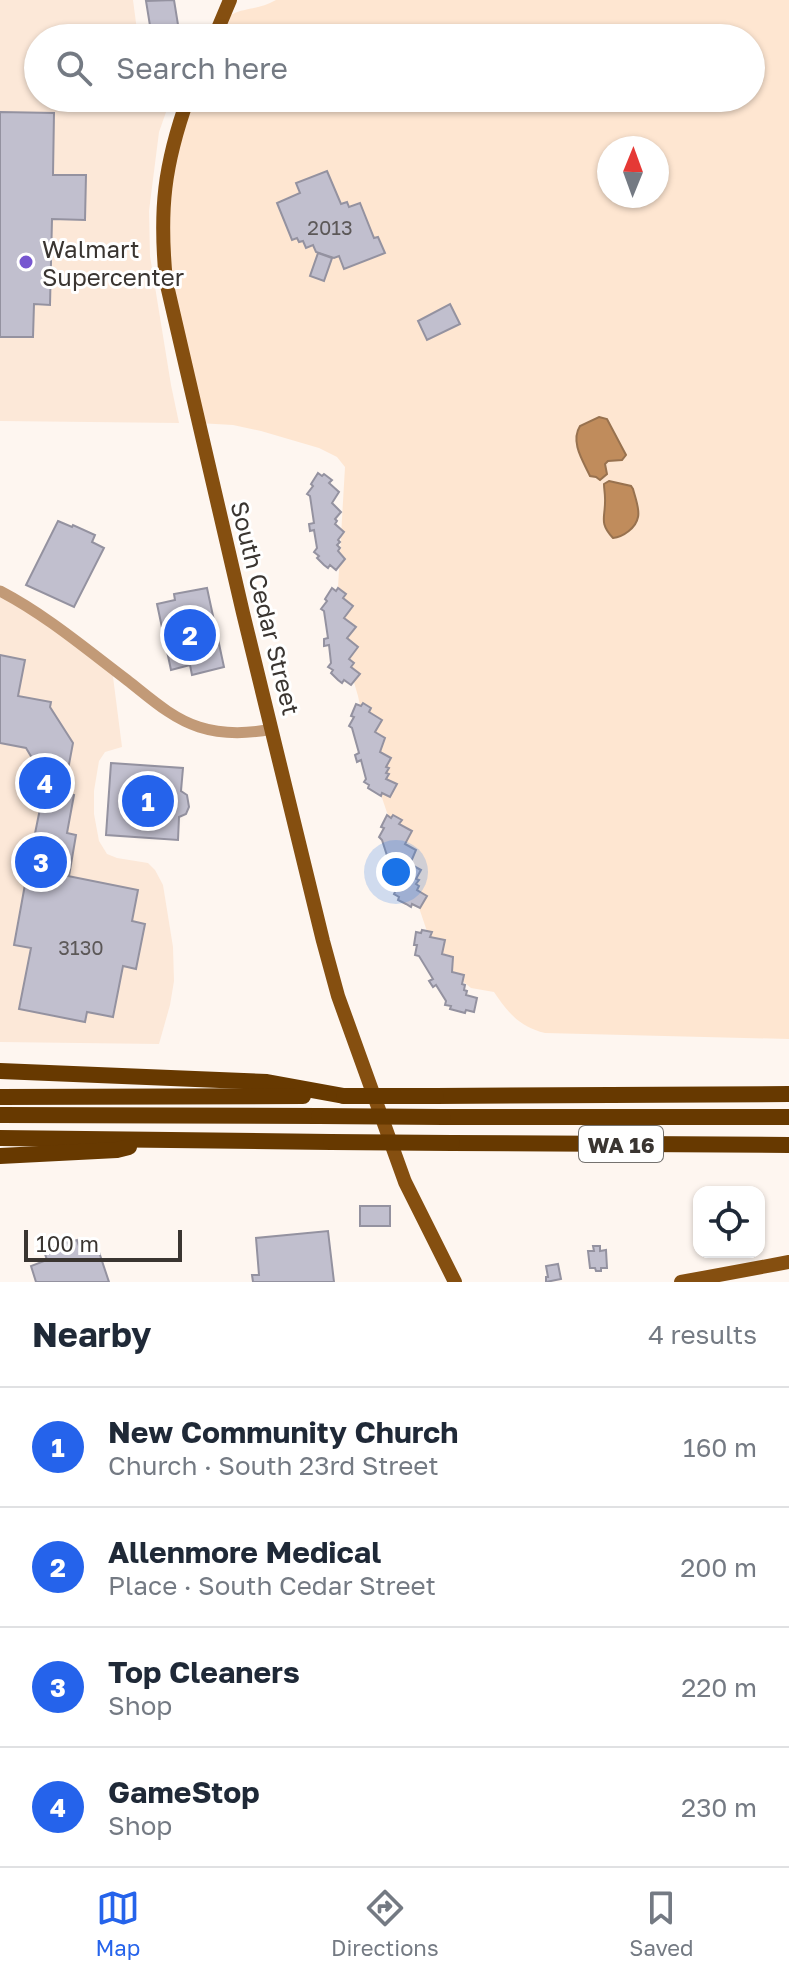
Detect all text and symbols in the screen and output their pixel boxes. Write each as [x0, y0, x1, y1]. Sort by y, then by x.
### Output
search box [24, 24, 765, 112]
icon: search [52, 46, 96, 90]
text: Search here [116, 50, 288, 86]
north arrow [597, 136, 669, 208]
house number: 2013 [307, 215, 353, 239]
place label: Walmart Supercenter [42, 234, 184, 291]
marker: Walmart Supercenter [17, 253, 35, 271]
street label: South Cedar Street [225, 498, 307, 718]
pin: 2 [164, 605, 216, 665]
pin: 4 [19, 753, 71, 813]
pin: 1 [122, 771, 174, 831]
pin: 3 [15, 832, 67, 892]
your location [376, 852, 416, 892]
house number: 3130 [58, 935, 104, 959]
road number: WA 16 [579, 1126, 663, 1162]
map controls [693, 1186, 765, 1258]
button: locate [693, 1186, 765, 1258]
scale bar [24, 1226, 182, 1262]
text: 100 m [36, 1230, 99, 1257]
text: Nearby [32, 1314, 152, 1354]
text: 4 results [648, 1319, 757, 1350]
text: New Community Church [108, 1414, 459, 1450]
text: 1 [51, 1432, 65, 1463]
text: 160 m [683, 1432, 757, 1463]
text: Church · South 23rd Street [108, 1450, 439, 1481]
text: Allenmore Medical [108, 1534, 381, 1570]
text: 2 [50, 1552, 66, 1583]
text: 200 m [680, 1552, 757, 1583]
text: Place · South Cedar Street [108, 1570, 436, 1601]
text: Top Cleaners [108, 1654, 300, 1690]
text: 3 [50, 1672, 66, 1703]
text: 220 m [681, 1672, 757, 1703]
text: Shop [108, 1690, 172, 1721]
text: GameStop [108, 1774, 260, 1810]
text: 4 [50, 1792, 66, 1823]
text: 230 m [681, 1792, 757, 1823]
text: Shop [108, 1810, 172, 1841]
tab: Map [95, 1886, 140, 1961]
tab: Directions [331, 1886, 439, 1961]
tab: Saved [629, 1886, 694, 1961]

